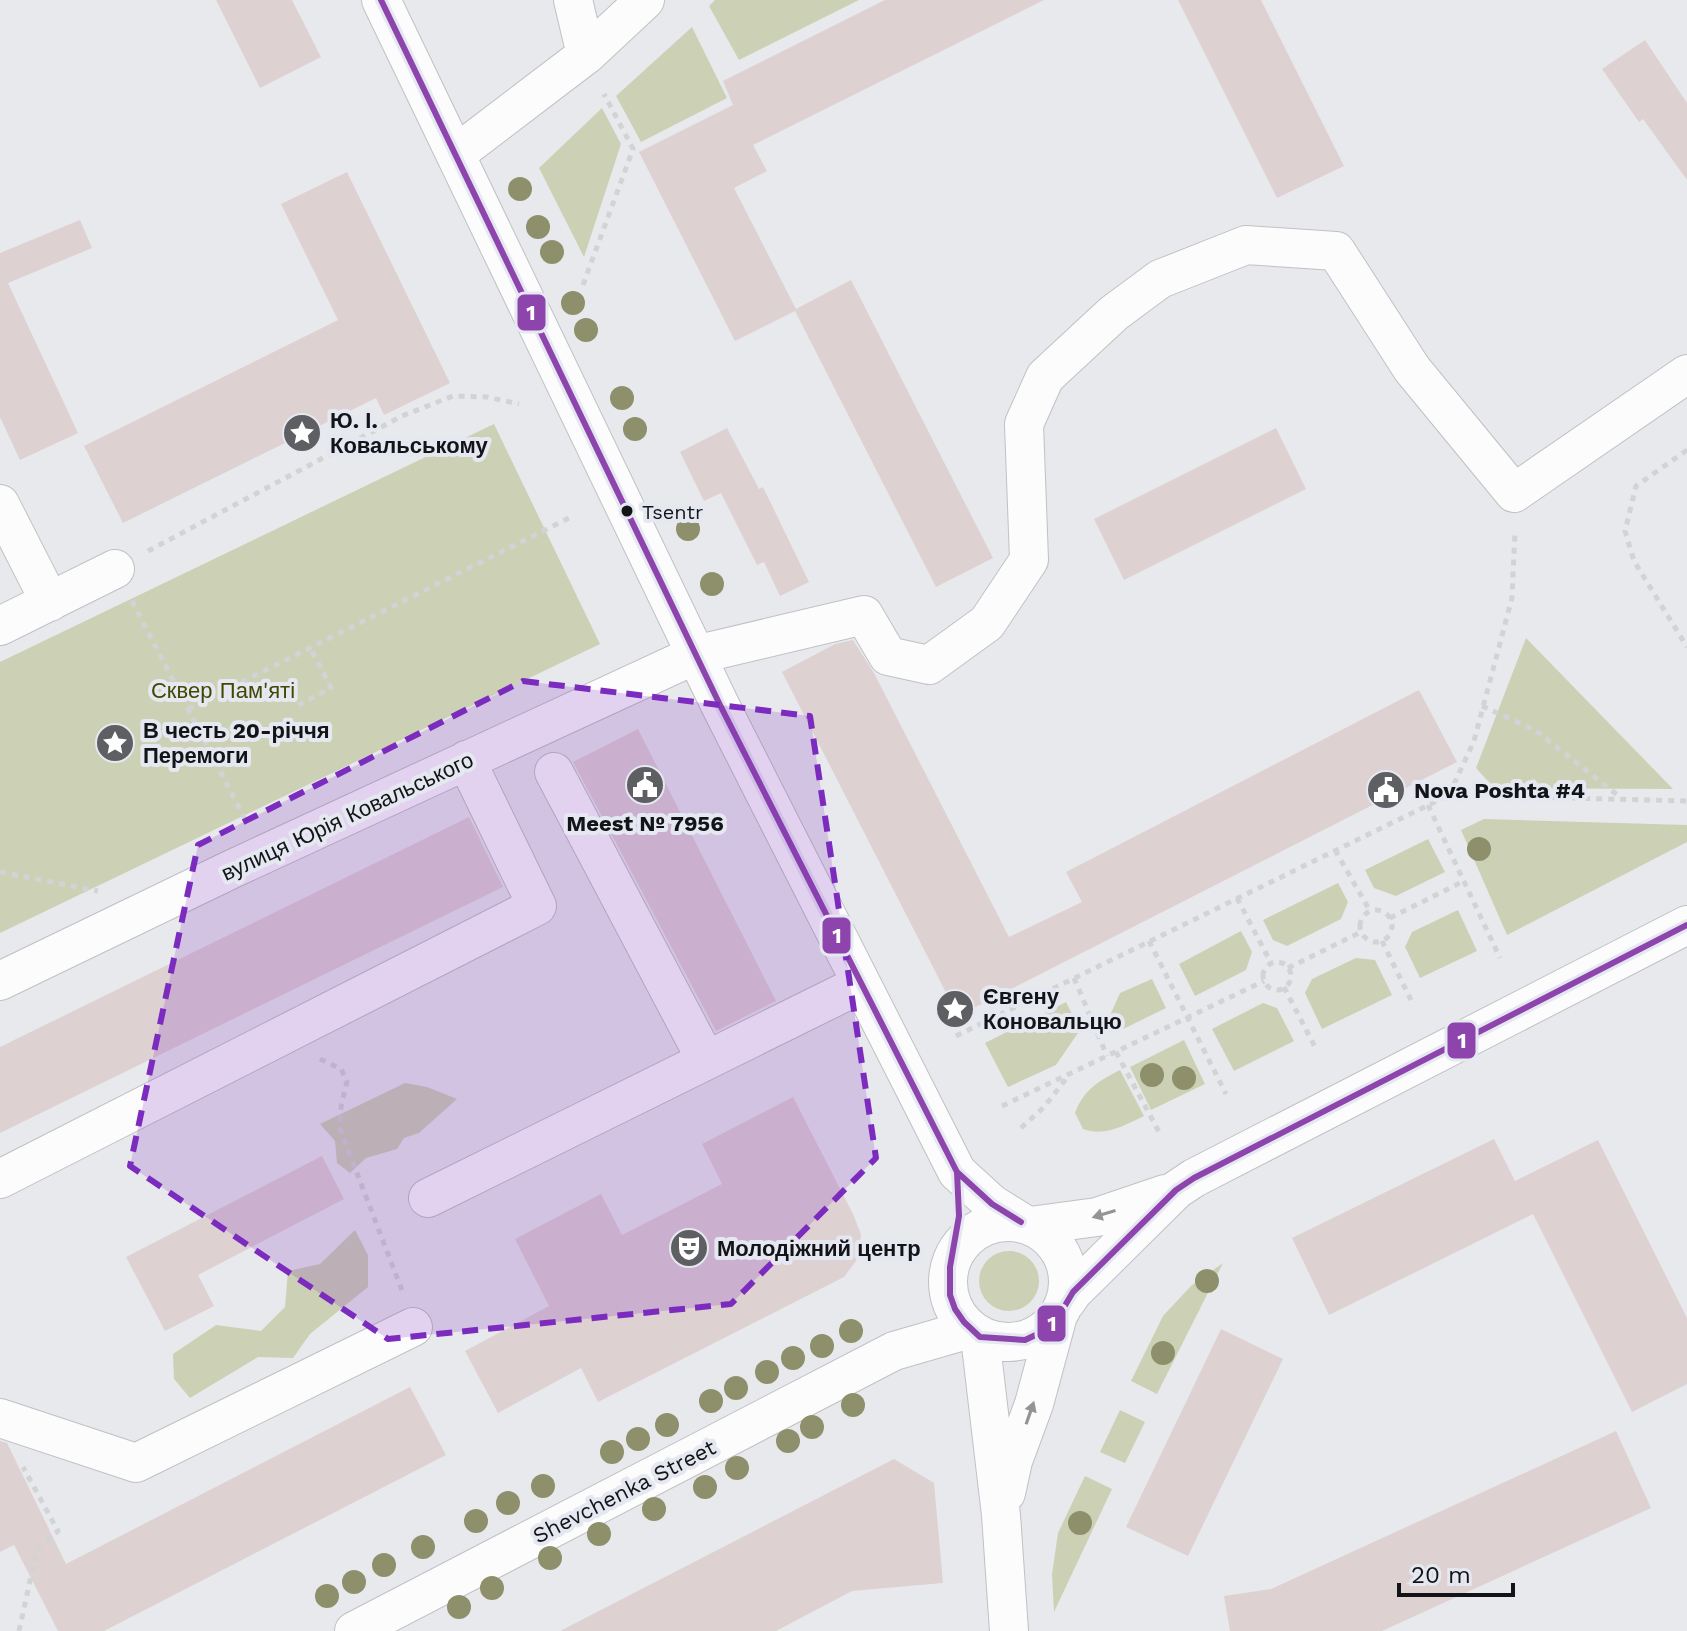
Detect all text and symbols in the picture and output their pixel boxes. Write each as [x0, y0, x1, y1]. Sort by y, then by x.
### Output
line badge: 1 [516, 293, 547, 332]
text: 1 [526, 300, 536, 325]
place label: Ю. І. Ковальському [330, 408, 488, 458]
place icon: Ю. І. Ковальському [281, 412, 323, 454]
place label: Tsentr [642, 500, 703, 524]
marker: Tsentr [619, 503, 635, 519]
park label: Сквер Пам'яті [151, 678, 295, 703]
place label: В честь 20-річчя Перемоги [143, 718, 330, 768]
place icon: В честь 20-річчя Перемоги [94, 722, 136, 764]
street label: вулиця Юрія Ковальського [217, 747, 477, 886]
public building icon: Meest № 7956 [624, 764, 666, 806]
public building icon: Nova Poshta #4 [1365, 769, 1407, 811]
place label: Nova Poshta #4 [1414, 778, 1585, 803]
place label: Meest № 7956 [566, 811, 724, 836]
line badge: 1 [821, 916, 852, 955]
text: 1 [832, 923, 842, 948]
place label: Євгену Коновальцю [983, 984, 1122, 1034]
place icon: Євгену Коновальцю [934, 988, 976, 1030]
line badge: 1 [1446, 1021, 1477, 1060]
text: 1 [1457, 1028, 1467, 1053]
one-way arrow [1092, 1208, 1116, 1221]
theatre icon: Молодіжний центр [668, 1227, 710, 1269]
place label: Молодіжний центр [717, 1236, 921, 1261]
line badge: 1 [1036, 1304, 1067, 1343]
text: 1 [1047, 1311, 1057, 1336]
one-way arrow [1025, 1401, 1037, 1425]
street label: Shevchenka Street [529, 1435, 720, 1548]
scale bar [1399, 1547, 1513, 1597]
text: 20 m [1411, 1561, 1471, 1589]

